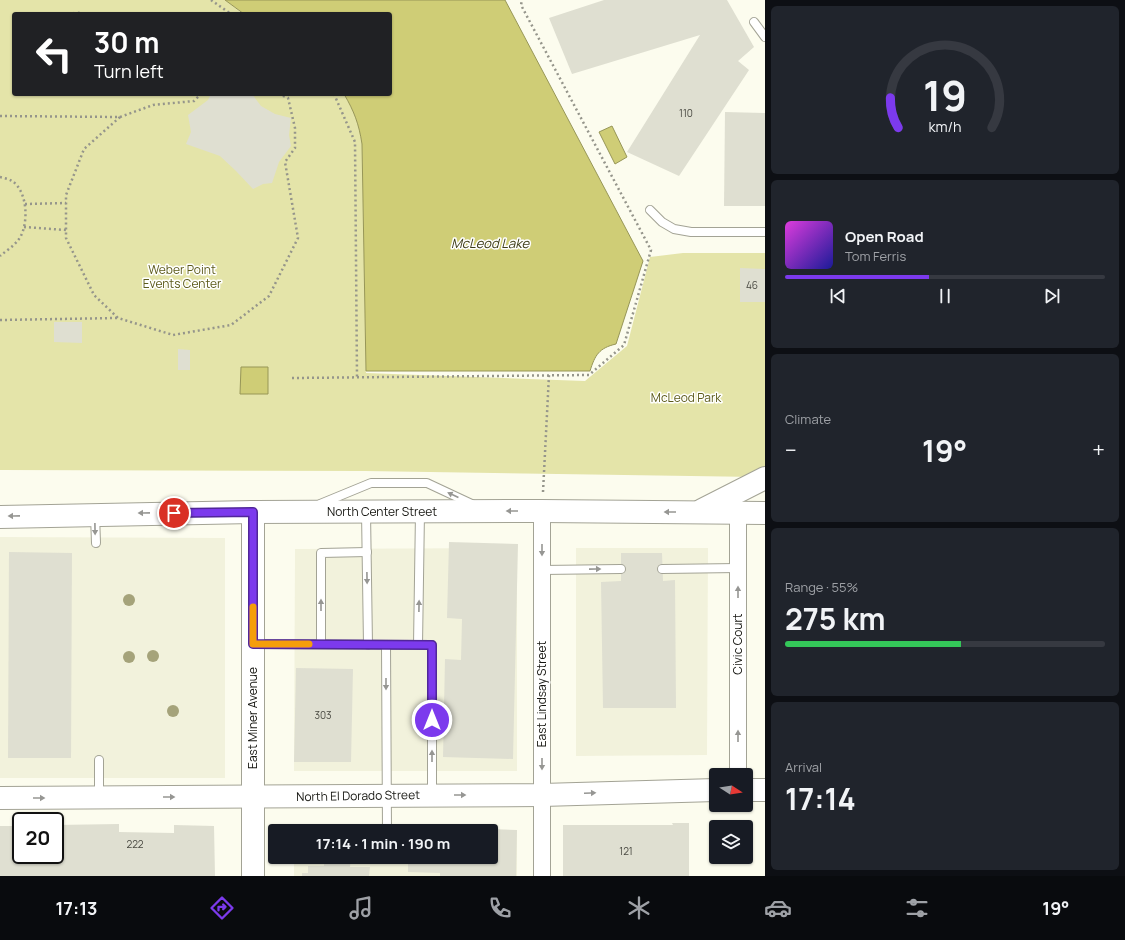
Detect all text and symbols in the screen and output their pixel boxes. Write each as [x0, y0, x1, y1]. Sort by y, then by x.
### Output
text: 30 m [94, 23, 159, 61]
icon: left [28, 28, 80, 80]
text: Turn left [94, 59, 164, 83]
text: 19 [923, 67, 967, 123]
house number: 110 [679, 106, 693, 120]
text: km/h [928, 117, 962, 136]
text: Open Road [845, 226, 924, 247]
water label: McLeod Lake [451, 234, 530, 252]
text: Tom Ferris [845, 247, 906, 265]
park label: Weber Point Events Center [143, 261, 222, 292]
house number: 46 [746, 278, 758, 292]
icon: previous [827, 285, 849, 307]
icon: pause [934, 285, 956, 307]
icon: next [1041, 285, 1063, 307]
park label: McLeod Park [651, 389, 722, 406]
text: Climate [785, 410, 831, 428]
text: 19° [922, 430, 967, 471]
text: − [785, 435, 797, 465]
text: + [1092, 435, 1105, 465]
one-way arrow [448, 492, 459, 498]
pin [157, 496, 191, 530]
icon: arrive [163, 502, 185, 524]
street label: North Center Street [327, 503, 437, 520]
one-way arrow [505, 508, 518, 514]
one-way arrow [663, 509, 676, 515]
one-way arrow [138, 510, 150, 517]
one-way arrow [8, 513, 20, 520]
one-way arrow [92, 523, 99, 535]
one-way arrow [539, 544, 545, 557]
one-way arrow [589, 566, 602, 572]
one-way arrow [364, 572, 370, 585]
text: Range · 55% [785, 578, 858, 596]
one-way arrow [735, 585, 741, 598]
one-way arrow [318, 598, 324, 611]
text: 275 km [785, 598, 886, 639]
one-way arrow [416, 599, 422, 612]
street label: Civic Court [729, 613, 746, 675]
street label: East Lindsay Street [533, 640, 550, 747]
street label: East Miner Avenue [244, 667, 261, 769]
one-way arrow [383, 678, 389, 691]
position arrow [411, 699, 453, 741]
house number: 303 [314, 708, 332, 722]
one-way arrow [735, 729, 741, 742]
one-way arrow [429, 749, 435, 762]
one-way arrow [539, 758, 545, 771]
text: Arrival [785, 758, 822, 776]
north arrow [709, 768, 753, 812]
map controls [709, 768, 753, 864]
text: 17:14 [785, 778, 856, 819]
street label: North El Dorado Street [296, 786, 420, 805]
one-way arrow [584, 790, 597, 796]
one-way arrow [454, 792, 467, 798]
one-way arrow [163, 794, 176, 800]
one-way arrow [33, 795, 46, 801]
speed limit sign: 20 [12, 812, 64, 864]
button: layers [709, 820, 753, 864]
text: 17:14 · 1 min · 190 m [316, 833, 450, 854]
house number: 222 [126, 837, 144, 851]
house number: 121 [619, 844, 633, 858]
icon: directions [208, 894, 236, 922]
icon: music [347, 894, 375, 922]
icon: phone [486, 894, 514, 922]
icon: climate [625, 894, 653, 922]
icon: car [764, 894, 792, 922]
icon: filters [903, 894, 931, 922]
text: 17:13 [55, 896, 98, 920]
text: 19° [1042, 896, 1069, 920]

